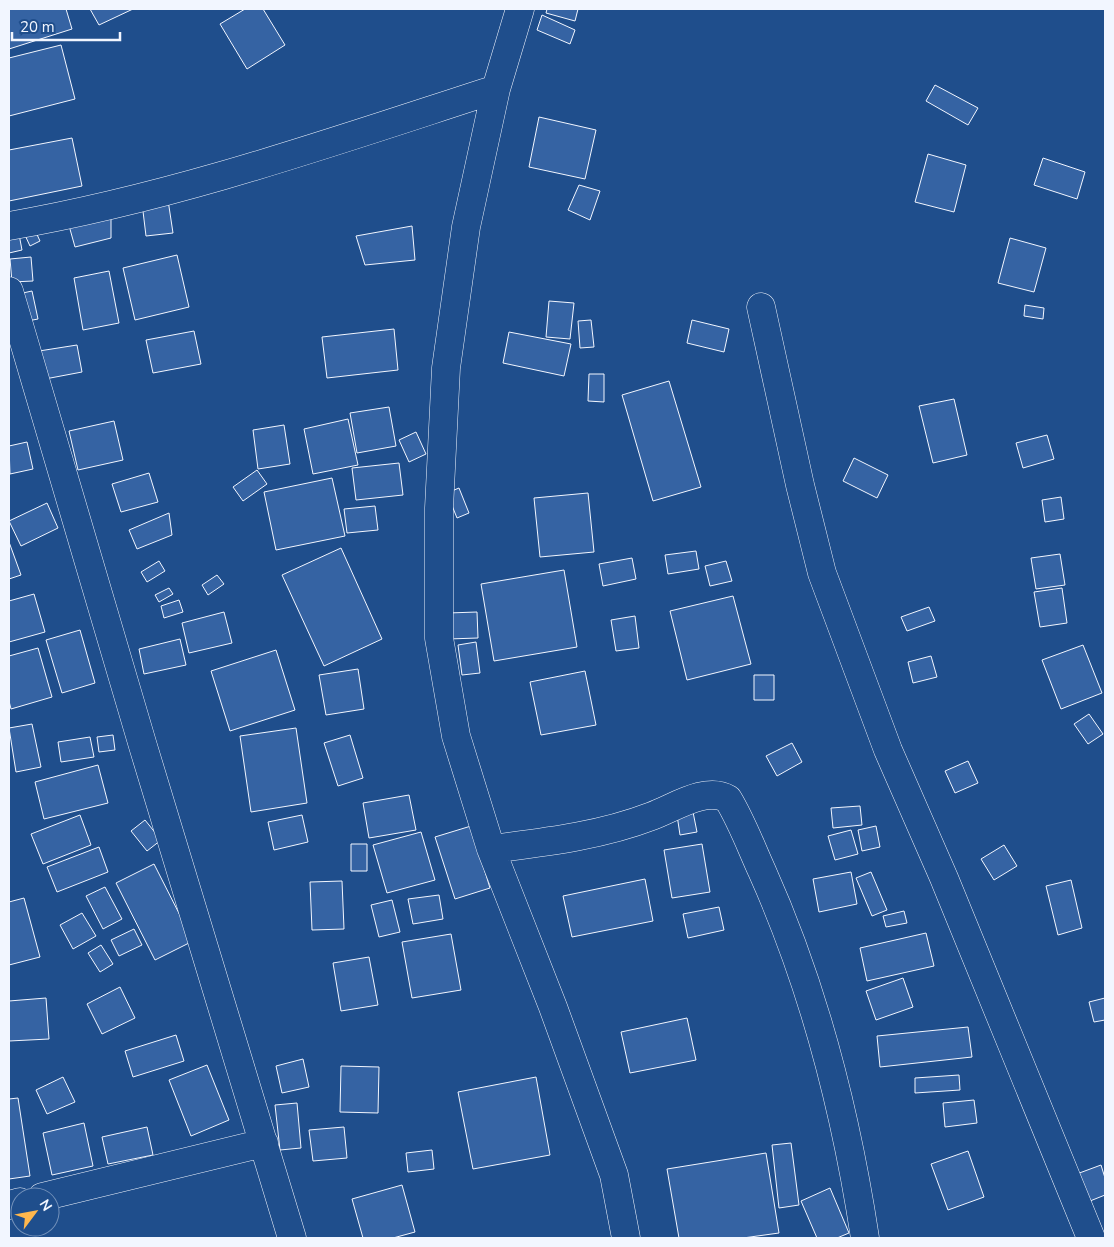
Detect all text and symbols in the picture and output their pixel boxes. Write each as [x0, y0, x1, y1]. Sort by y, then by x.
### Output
scale bar [12, 10, 120, 42]
text: 20 m [20, 17, 55, 37]
north arrow [10, 1187, 60, 1237]
text: N [35, 1196, 56, 1215]

